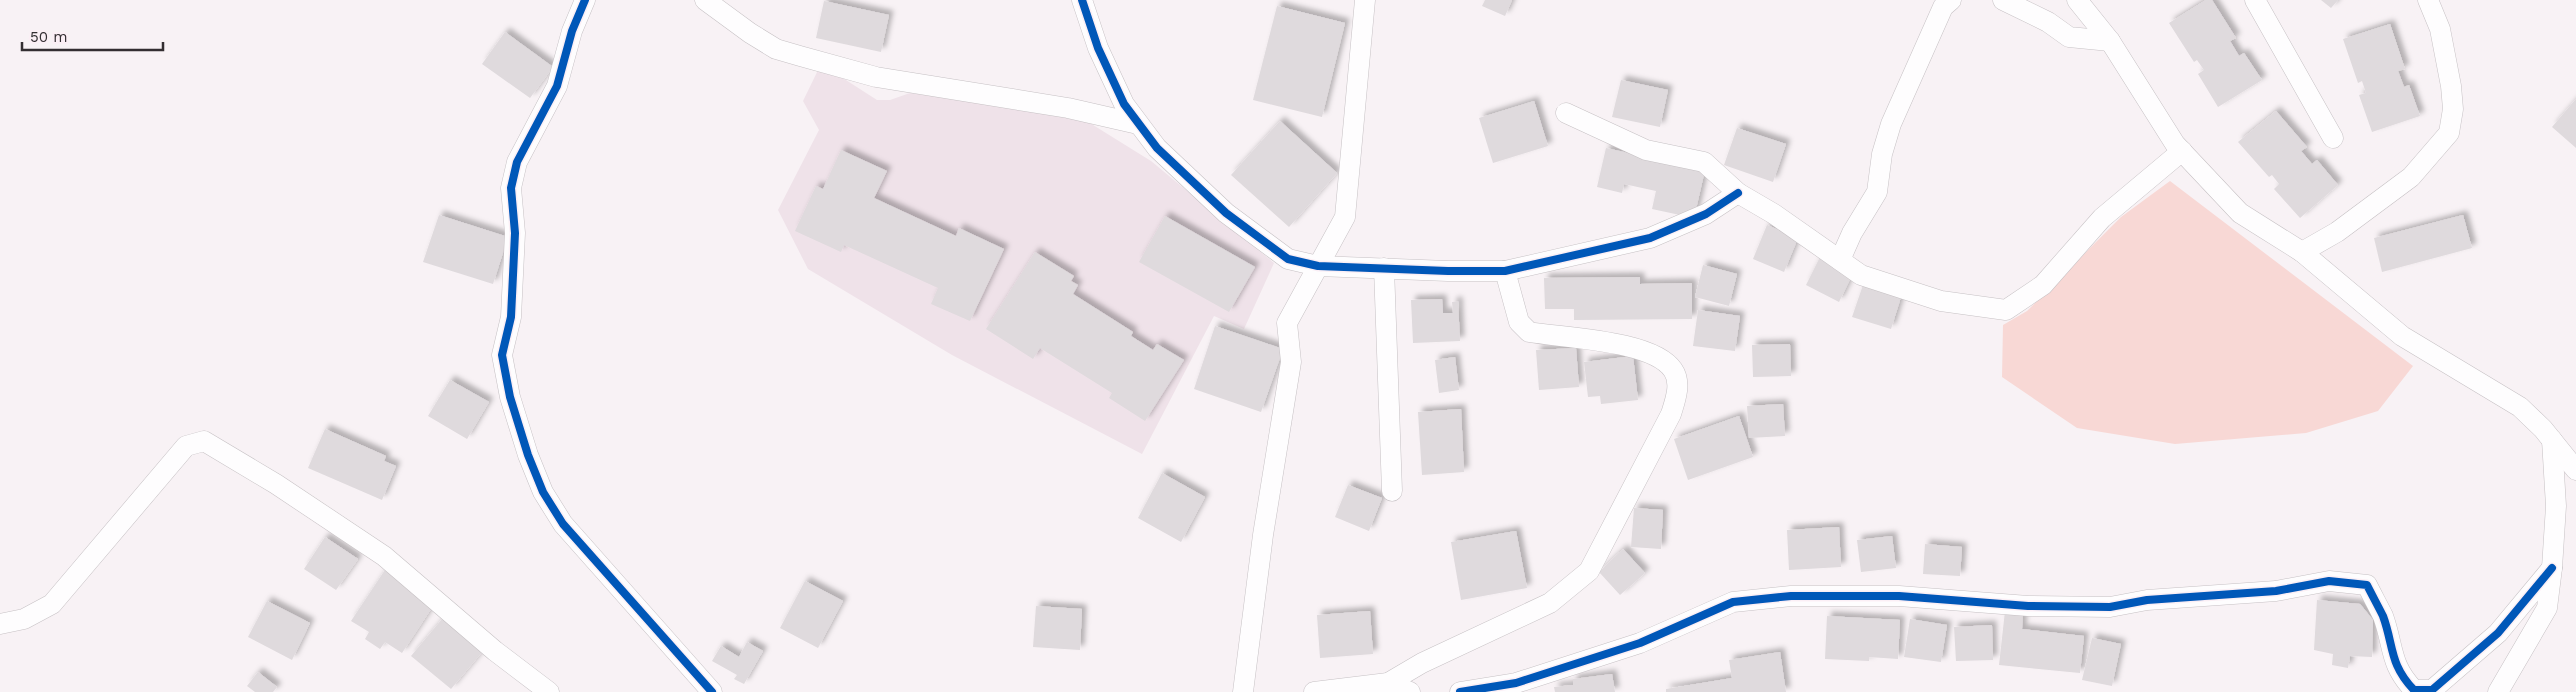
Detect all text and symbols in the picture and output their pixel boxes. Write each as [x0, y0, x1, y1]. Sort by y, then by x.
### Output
scale bar [22, 20, 164, 52]
text: 50 m [30, 28, 67, 46]

